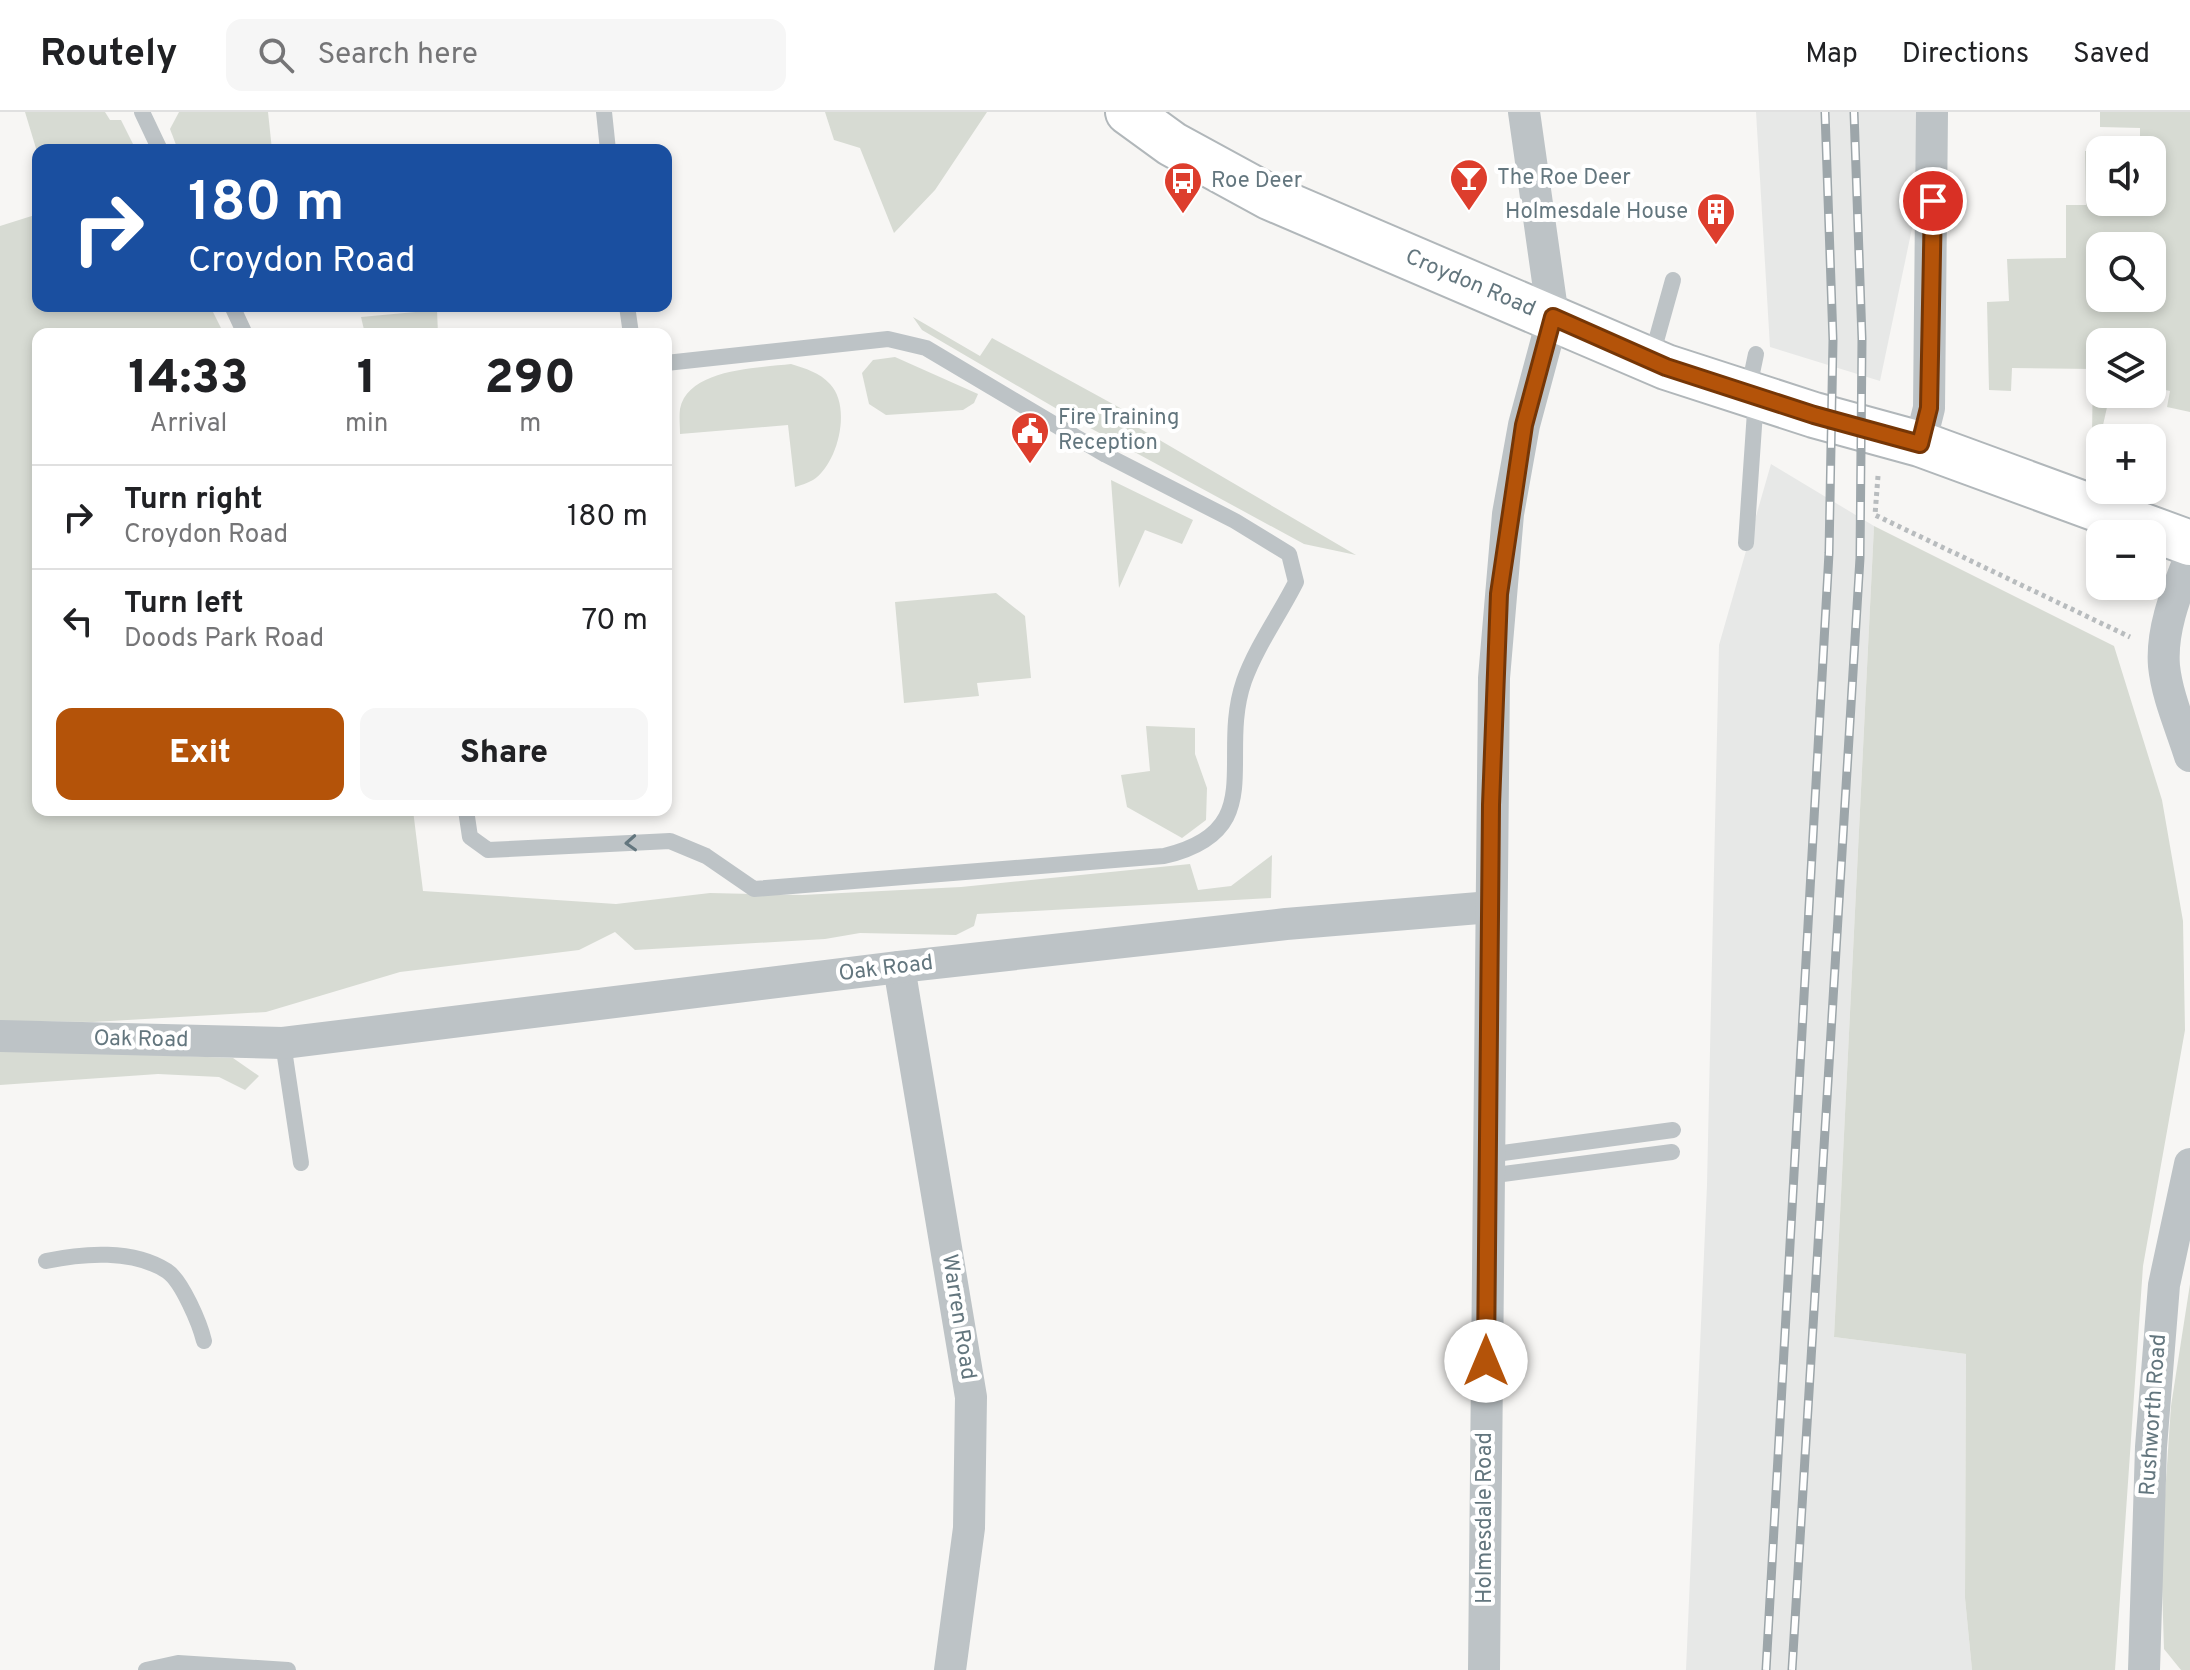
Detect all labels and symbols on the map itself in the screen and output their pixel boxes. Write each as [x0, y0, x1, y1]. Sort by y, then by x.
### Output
bar icon: The Roe Deer [1448, 157, 1490, 212]
bus stop icon: Roe Deer [1162, 160, 1204, 215]
place label: The Roe Deer [1497, 165, 1631, 192]
pin [1899, 167, 1967, 235]
place label: Roe Deer [1211, 168, 1303, 195]
building icon: Holmesdale House [1695, 191, 1737, 246]
place label: Holmesdale House [1505, 199, 1688, 226]
street label: Croydon Road [1401, 243, 1540, 323]
place label: Fire Training Reception [1058, 405, 1179, 457]
public building icon: Fire Training Reception [1009, 410, 1051, 465]
one-way arrow [624, 835, 637, 852]
street label: Oak Road [837, 950, 935, 988]
street label: Oak Road [93, 1026, 189, 1054]
street label: Warren Road [935, 1252, 981, 1382]
position arrow [1444, 1319, 1528, 1403]
street label: Rushworth Road [2135, 1333, 2173, 1497]
street label: Holmesdale Road [1472, 1432, 1499, 1604]

